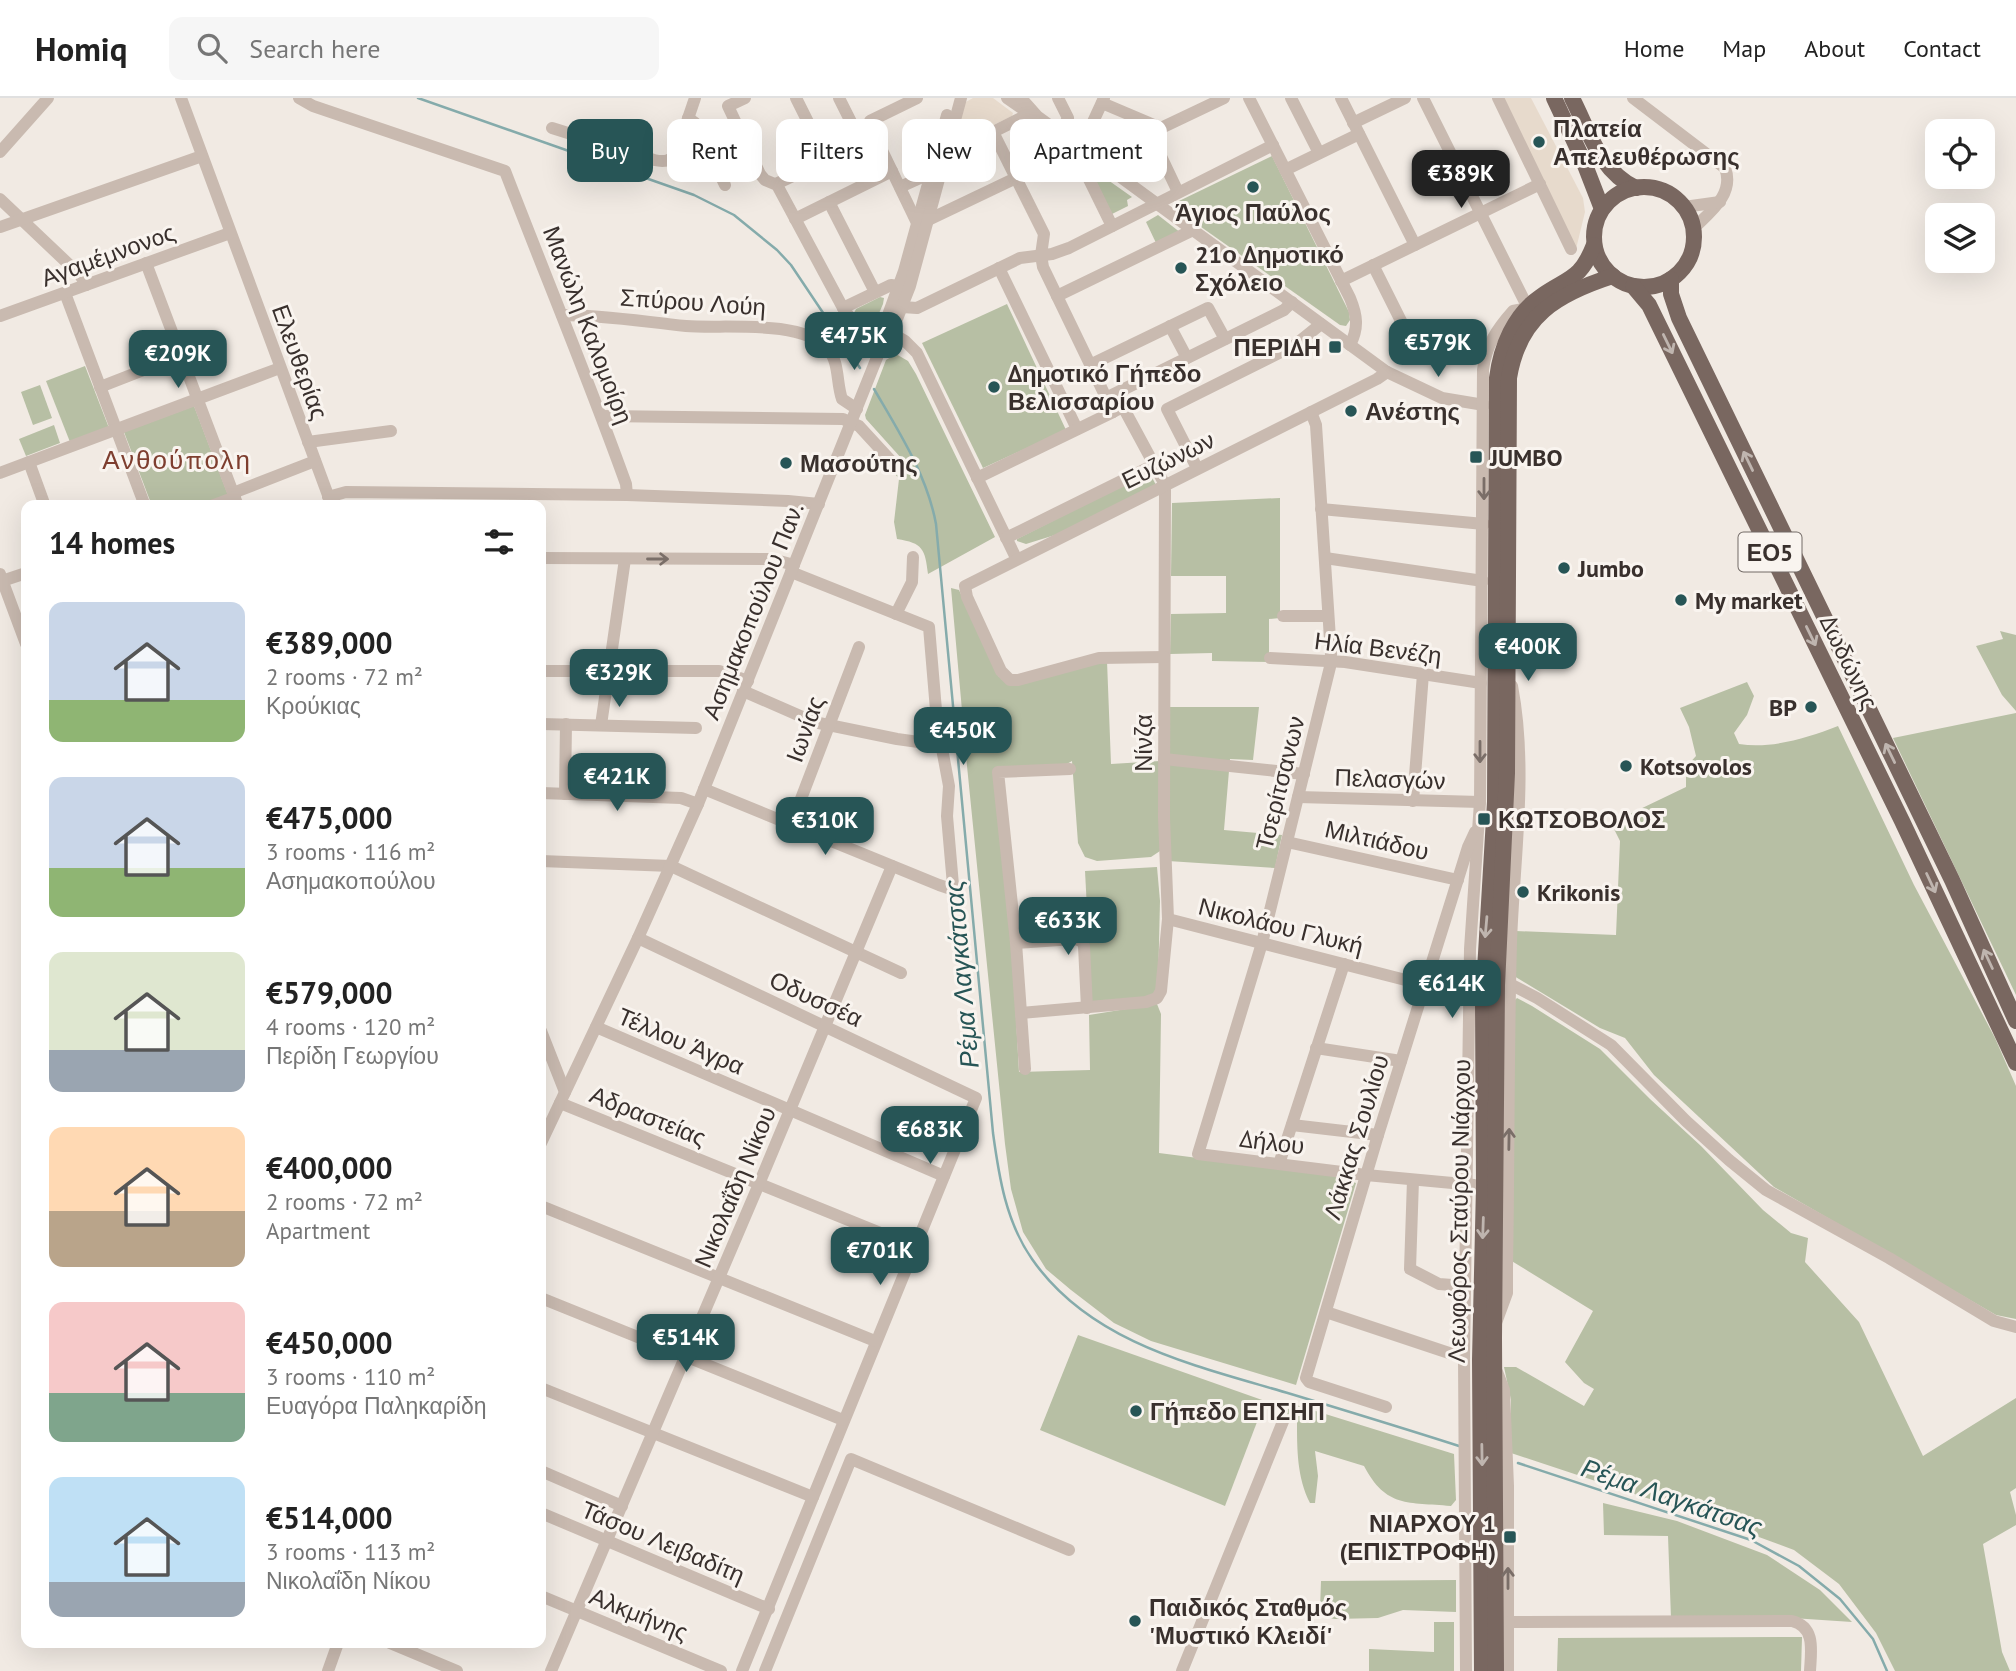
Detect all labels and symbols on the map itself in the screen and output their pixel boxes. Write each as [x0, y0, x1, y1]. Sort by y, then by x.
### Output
place label: Πλατεία Απελευθέρωσης [1553, 113, 1740, 172]
marker: Πλατεία Απελευθέρωσης [1531, 134, 1547, 150]
pin: €389K [1412, 150, 1510, 210]
marker: Άγιος Παύλος [1245, 179, 1261, 195]
place label: Άγιος Παύλος [1175, 197, 1331, 228]
street label: Αγαμέμνονoς [37, 216, 179, 294]
street label: Μανώλη Καλομοίρη [536, 222, 640, 428]
place label: 21ο Δημοτικό Σχόλειο [1195, 239, 1344, 298]
marker: 21ο Δημοτικό Σχόλειο [1173, 260, 1189, 276]
street label: Σπύρου Λούη [619, 281, 767, 323]
street label: Ελευθερίας [265, 300, 335, 424]
pin: €475K [805, 313, 903, 372]
pin: €579K [1389, 320, 1487, 379]
pin: €209K [129, 330, 227, 390]
place label: ΠΕΡΙΔΗ [1234, 332, 1321, 363]
one-way arrow [1662, 333, 1676, 354]
marker: ΠΕΡΙΔΗ [1327, 339, 1343, 355]
place label: Δημοτικό Γήπεδο Βελισσαρίου [1008, 358, 1201, 417]
marker: Δημοτικό Γήπεδο Βελισσαρίου [986, 379, 1002, 395]
place label: Ανέστης [1365, 396, 1460, 427]
marker: Ανέστης [1343, 403, 1359, 419]
street label: Ευζώνων [1116, 424, 1220, 496]
place label: JUMBO [1489, 442, 1563, 473]
district label: Ανθούπολη [102, 443, 252, 476]
place label: Μασούτης [800, 448, 918, 479]
marker: JUMBO [1468, 449, 1484, 465]
one-way arrow [1741, 451, 1755, 472]
marker: Μασούτης [778, 455, 794, 471]
one-way arrow [1477, 477, 1491, 500]
street label: Ασημακοπούλου Παν. [695, 498, 811, 724]
road number: ΕΟ5 [1738, 533, 1802, 572]
one-way arrow [646, 552, 669, 566]
place label: Jumbo [1577, 553, 1644, 584]
marker: Jumbo [1556, 560, 1572, 576]
place label: My market [1695, 585, 1803, 616]
marker: My market [1673, 592, 1689, 608]
street label: Δωδώνης [1813, 610, 1885, 714]
pin: €400K [1479, 624, 1577, 683]
street label: Ηλία Βενέζη [1313, 625, 1443, 671]
one-way arrow [1805, 625, 1819, 646]
pin: €329K [570, 650, 668, 709]
street label: Ιωνίας [779, 692, 831, 766]
place label: BP [1769, 692, 1797, 723]
marker: BP [1803, 699, 1819, 715]
pin: €450K [914, 708, 1012, 767]
street label: Τσερίτσανων [1248, 713, 1312, 853]
street label: Νίνζα [1128, 714, 1159, 772]
one-way arrow [1473, 740, 1487, 763]
one-way arrow [1883, 743, 1896, 764]
place label: Kotsovolos [1640, 751, 1752, 782]
pin: €421K [568, 754, 666, 813]
marker: Kotsovolos [1618, 758, 1634, 774]
street label: Πελασγών [1334, 762, 1446, 796]
pin: €310K [776, 798, 874, 857]
place label: ΚΩΤΣΟΒΟΛΟΣ [1498, 804, 1666, 835]
marker: ΚΩΤΣΟΒΟΛΟΣ [1476, 811, 1492, 827]
street label: Μιλτιάδου [1322, 813, 1432, 867]
one-way arrow [1925, 872, 1938, 893]
place label: Krikonis [1537, 877, 1620, 908]
water label: Ρέμα Λαγκάτσας [936, 878, 986, 1070]
marker: Krikonis [1515, 884, 1531, 900]
street label: Νικολάου Γλυκή [1195, 891, 1367, 961]
pin: €633K [1019, 898, 1117, 957]
one-way arrow [1479, 915, 1492, 938]
one-way arrow [1981, 949, 1994, 970]
pin: €614K [1403, 960, 1501, 1020]
street label: Οδυσσέα [764, 964, 868, 1034]
street label: Τέλλου Άγρα [613, 1000, 749, 1082]
street label: Λάκκας Σουλίου [1316, 1051, 1396, 1223]
street label: Λεωφόρος Σταύρου Νιάρχου [1441, 1059, 1477, 1363]
street label: Αδραστείας [585, 1079, 711, 1153]
street label: Νικολαΐδη Νίκου [687, 1102, 783, 1272]
pin: €683K [881, 1107, 979, 1166]
street label: Δήλου [1238, 1123, 1306, 1161]
one-way arrow [1502, 1128, 1516, 1151]
one-way arrow [1476, 1216, 1489, 1239]
pin: €701K [831, 1228, 929, 1287]
pin: €514K [637, 1314, 735, 1374]
place label: Γήπεδο ΕΠΣΗΠ [1150, 1396, 1325, 1427]
marker: Γήπεδο ΕΠΣΗΠ [1128, 1403, 1144, 1419]
one-way arrow [1475, 1443, 1489, 1466]
water label: Ρέμα Λαγκάτσας [1577, 1451, 1767, 1544]
street label: Τάσου Λειβαδίτη [576, 1494, 750, 1590]
place label: ΝΙΑΡΧΟΥ 1 (ΕΠΙΣΤΡΟΦΗ) [1340, 1508, 1496, 1567]
marker: ΝΙΑΡΧΟΥ 1 (ΕΠΙΣΤΡΟΦΗ) [1502, 1529, 1518, 1545]
one-way arrow [1501, 1567, 1515, 1590]
street label: Αλκμήνης [585, 1580, 693, 1648]
place label: Παιδικός Σταθμός 'Μυστικό Κλειδί' [1149, 1592, 1347, 1651]
marker: Παιδικός Σταθμός 'Μυστικό Κλειδί' [1127, 1613, 1143, 1629]

